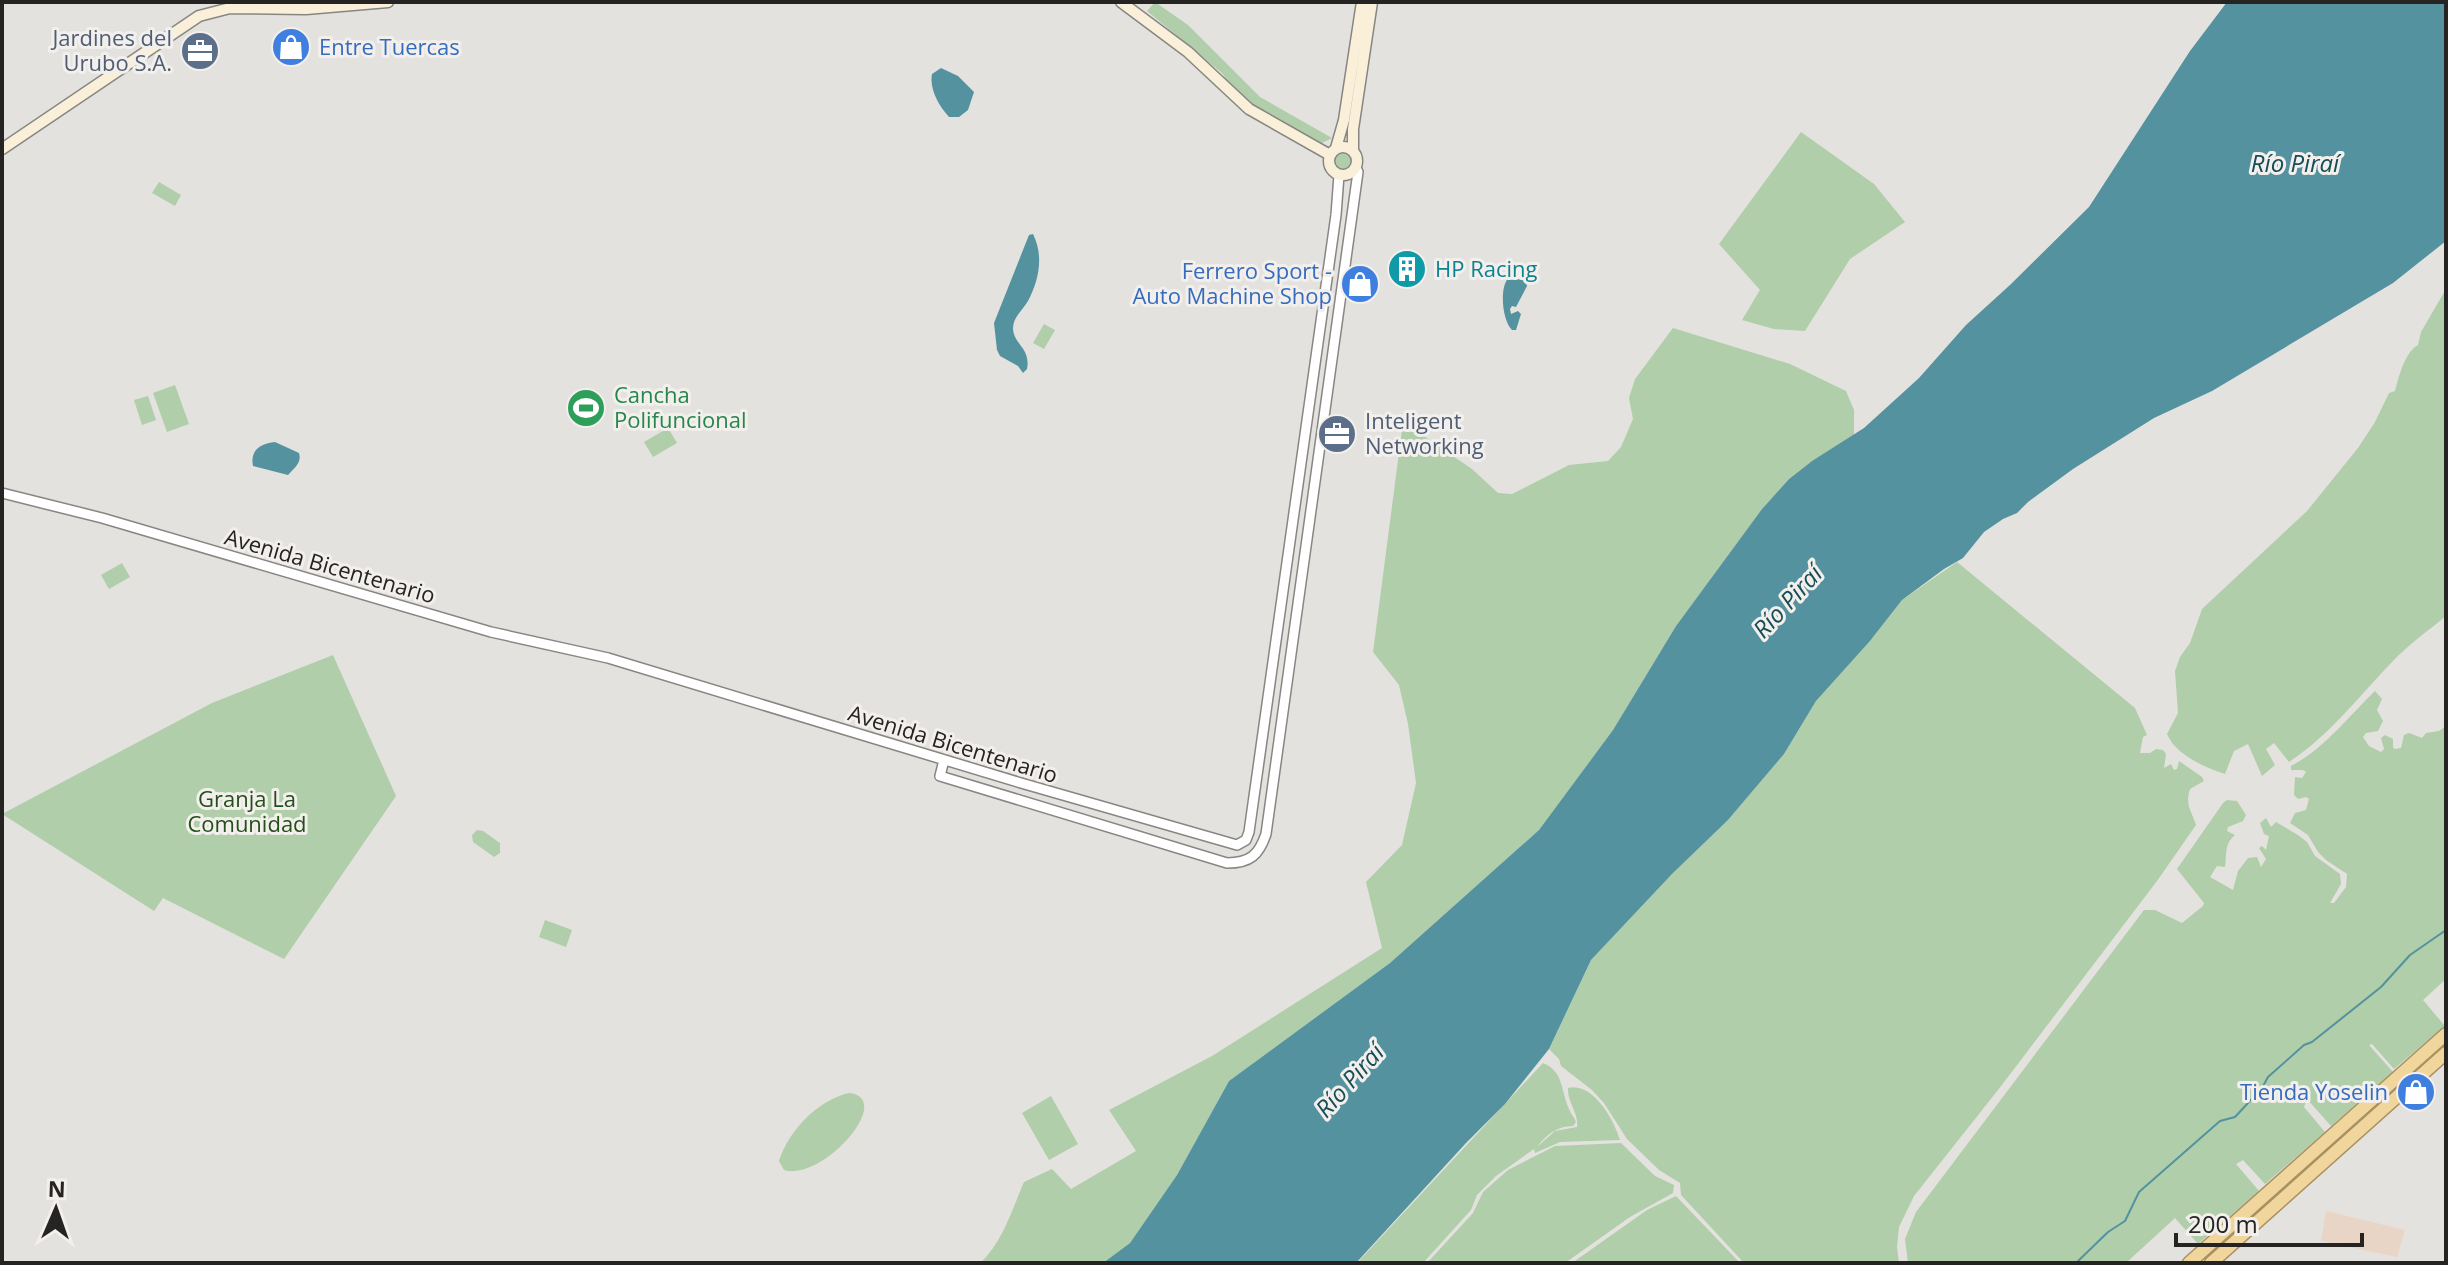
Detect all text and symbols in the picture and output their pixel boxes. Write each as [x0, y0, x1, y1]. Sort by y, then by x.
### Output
place label: Jardines del Urubo S.A. [50, 22, 172, 77]
shop icon: Entre Tuercas [270, 26, 312, 68]
office icon: Jardines del Urubo S.A. [179, 30, 221, 72]
place label: Entre Tuercas [319, 31, 460, 61]
water label: Río Piraí [2251, 146, 2342, 179]
building icon: HP Racing [1386, 248, 1428, 290]
place label: HP Racing [1435, 253, 1538, 283]
place label: Ferrero Sport - Auto Machine Shop [1132, 255, 1332, 310]
shop icon: Ferrero Sport - Auto Machine Shop [1339, 263, 1381, 305]
place label: Cancha Polifuncional [614, 379, 747, 434]
sports icon: Cancha Polifuncional [565, 387, 607, 429]
place label: Inteligent Networking [1365, 405, 1484, 460]
office icon: Inteligent Networking [1316, 413, 1358, 455]
street label: Avenida Bicentenario [222, 521, 439, 609]
water label: Río Piraí [1745, 555, 1831, 645]
street label: Avenida Bicentenario [845, 697, 1062, 789]
park label: Granja La Comunidad [187, 783, 307, 838]
water label: Río Piraí [1307, 1034, 1393, 1124]
shop icon: Tienda Yoselin [2395, 1071, 2437, 1113]
place label: Tienda Yoselin [2240, 1076, 2388, 1106]
north arrow [16, 1169, 96, 1249]
text: N [47, 1173, 66, 1203]
scale bar [2176, 1197, 2362, 1247]
text: 200 m [2188, 1207, 2258, 1240]

